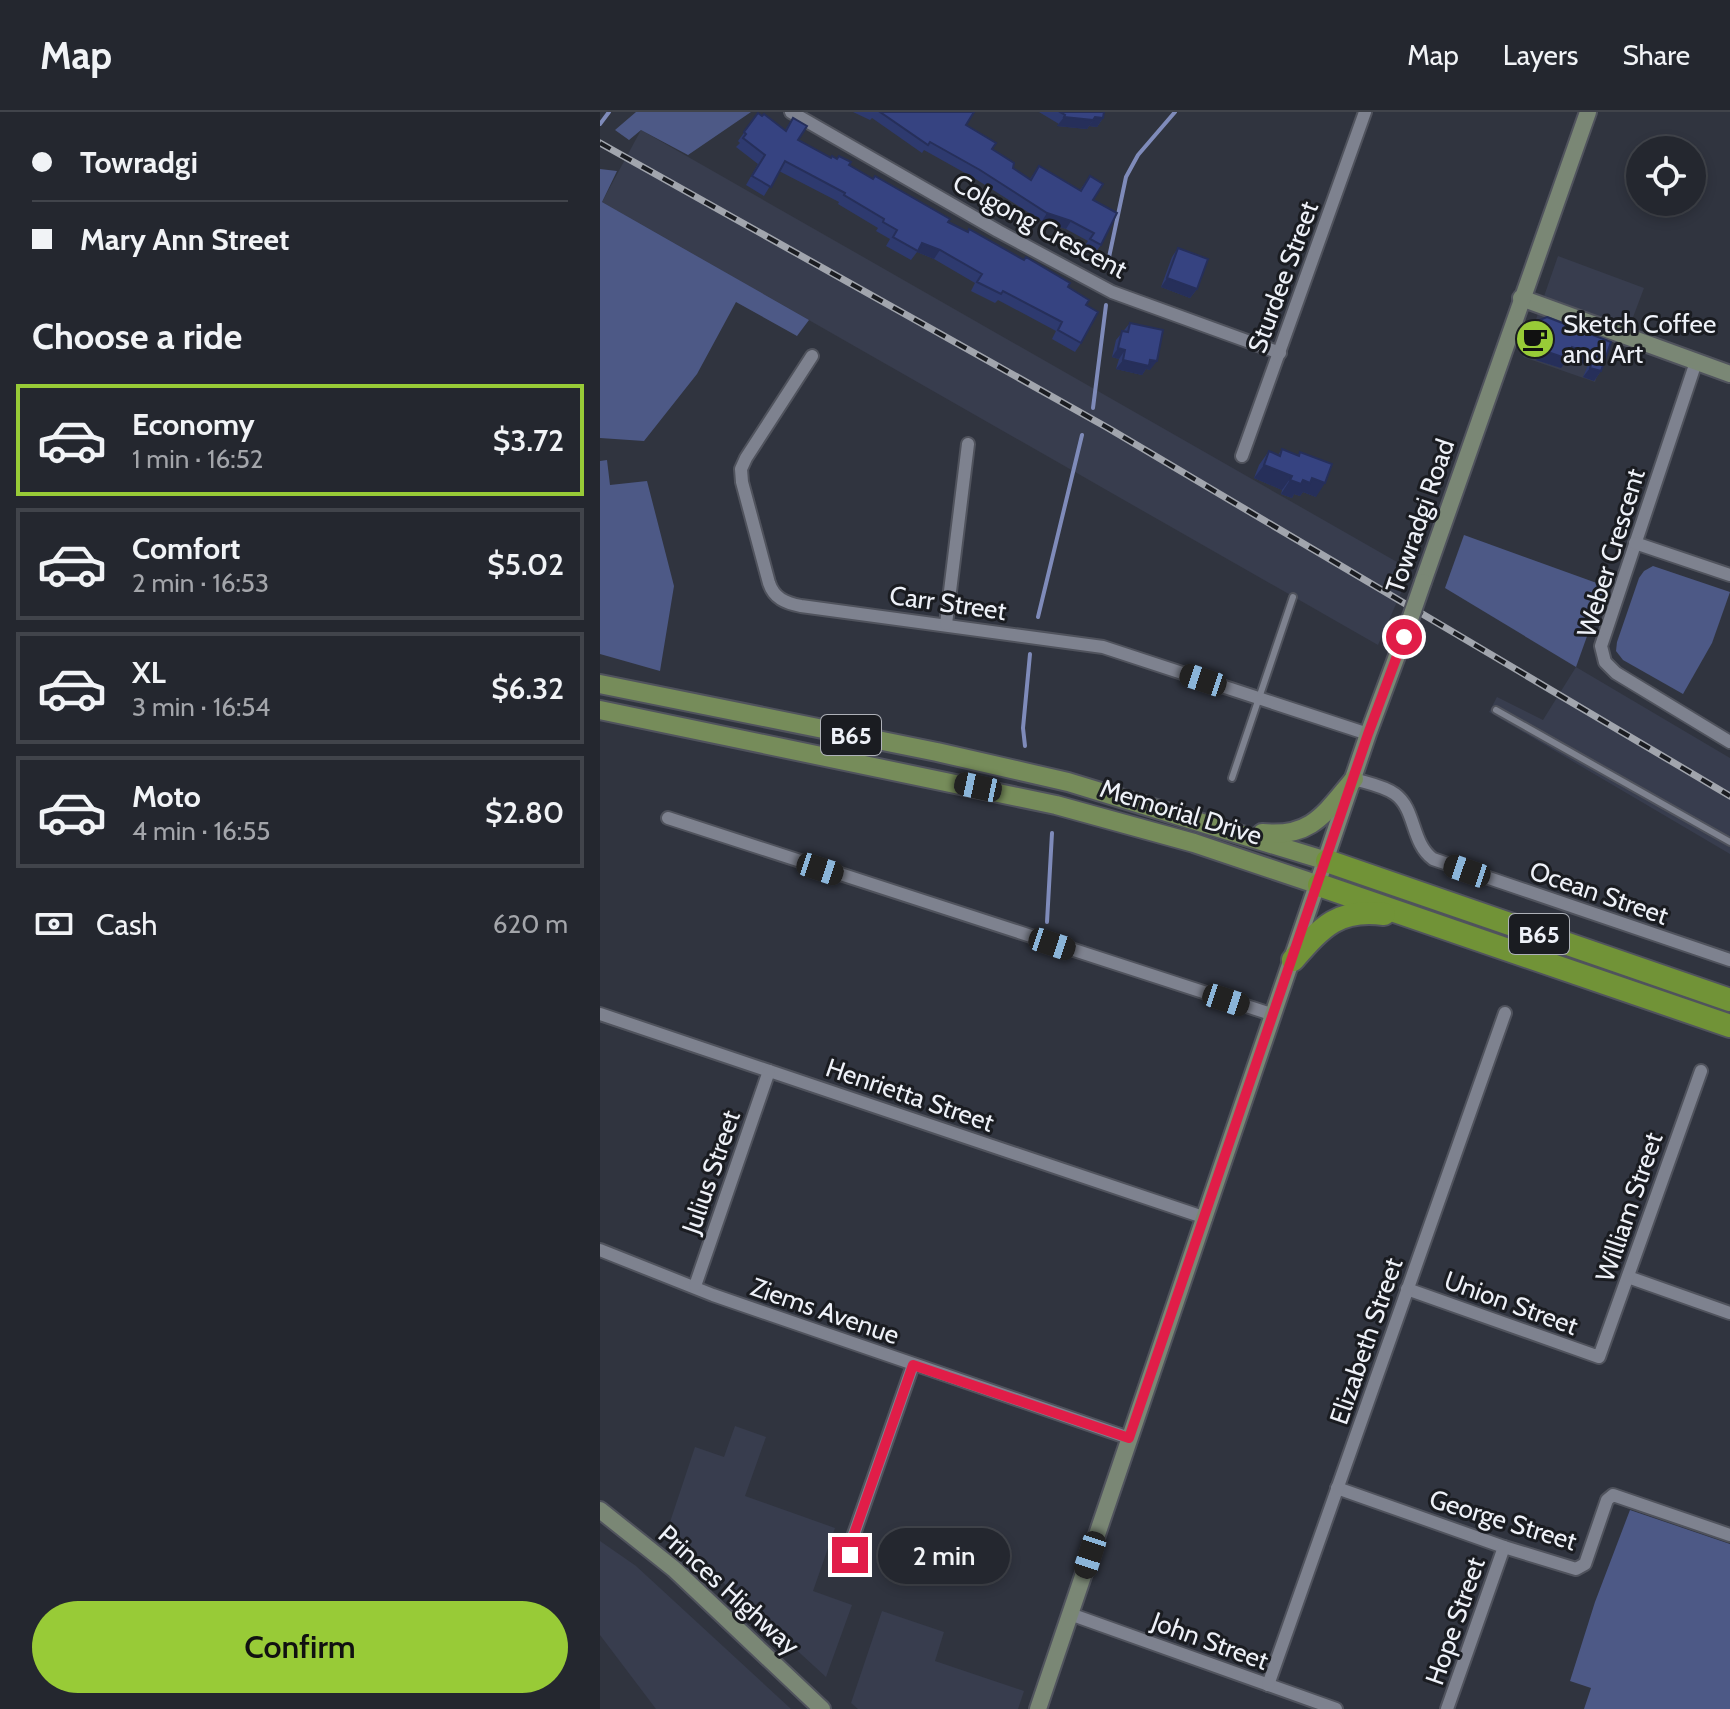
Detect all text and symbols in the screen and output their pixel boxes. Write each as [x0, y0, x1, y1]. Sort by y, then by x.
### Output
text: Map [40, 32, 112, 79]
text: Map [1407, 38, 1459, 72]
text: Layers [1503, 38, 1578, 72]
text: Share [1622, 38, 1690, 72]
map controls [1626, 136, 1706, 216]
button: locate [1626, 136, 1706, 216]
text: Towradgi [80, 144, 198, 181]
street label: Colgong Crescent [948, 167, 1133, 285]
street label: Sturdee Street [1241, 197, 1325, 357]
text: Mary Ann Street [80, 221, 289, 258]
place label: Sketch Coffee and Art [1563, 308, 1716, 370]
text: Choose a ride [32, 314, 242, 358]
cafe icon: Sketch Coffee and Art [1514, 318, 1556, 360]
icon: car [36, 404, 108, 476]
text: Economy [132, 406, 255, 443]
text: $3.72 [493, 422, 564, 459]
street label: Towradgi Road [1379, 435, 1461, 597]
text: 1 min · 16:52 [132, 443, 263, 475]
street label: Weber Crescent [1570, 465, 1652, 641]
icon: car [36, 528, 108, 600]
text: Comfort [132, 530, 240, 567]
text: $5.02 [487, 546, 564, 583]
text: 2 min · 16:53 [132, 567, 269, 599]
street label: Carr Street [888, 579, 1009, 627]
route start [1386, 619, 1422, 655]
icon: car [36, 652, 108, 724]
text: XL [132, 654, 166, 691]
car [1176, 661, 1230, 699]
text: $6.32 [491, 670, 564, 707]
text: 3 min · 16:54 [132, 691, 270, 723]
road number: B65 [821, 715, 881, 755]
car [952, 770, 1004, 804]
street label: Memorial Drive [1096, 772, 1266, 852]
icon: car [36, 776, 108, 848]
text: Moto [132, 778, 201, 815]
text: $2.80 [485, 794, 564, 831]
text: 4 min · 16:55 [132, 815, 270, 847]
car [793, 850, 847, 888]
car [1440, 852, 1494, 890]
street label: Ocean Street [1525, 854, 1673, 932]
icon: cash [32, 902, 76, 946]
text: Cash [96, 906, 158, 943]
text: 620 m [493, 908, 568, 940]
road number: B65 [1509, 914, 1569, 954]
car [1025, 925, 1079, 963]
car [1199, 981, 1253, 1019]
street label: Henrietta Street [822, 1051, 998, 1139]
street label: Julius Street [675, 1106, 747, 1239]
street label: William Street [1589, 1128, 1670, 1286]
street label: Elizabeth Street [1323, 1253, 1410, 1428]
street label: Union Street [1440, 1264, 1582, 1342]
street label: Ziems Avenue [747, 1271, 903, 1351]
street label: George Street [1426, 1482, 1581, 1558]
street label: Princes Highway [652, 1518, 806, 1662]
callout: 2 min [878, 1527, 1010, 1583]
car [1071, 1528, 1109, 1582]
route end [832, 1537, 868, 1573]
text: 2 min [913, 1540, 975, 1572]
street label: Hope Street [1418, 1553, 1492, 1689]
button: Confirm [32, 1601, 568, 1693]
street label: John Street [1146, 1605, 1273, 1677]

